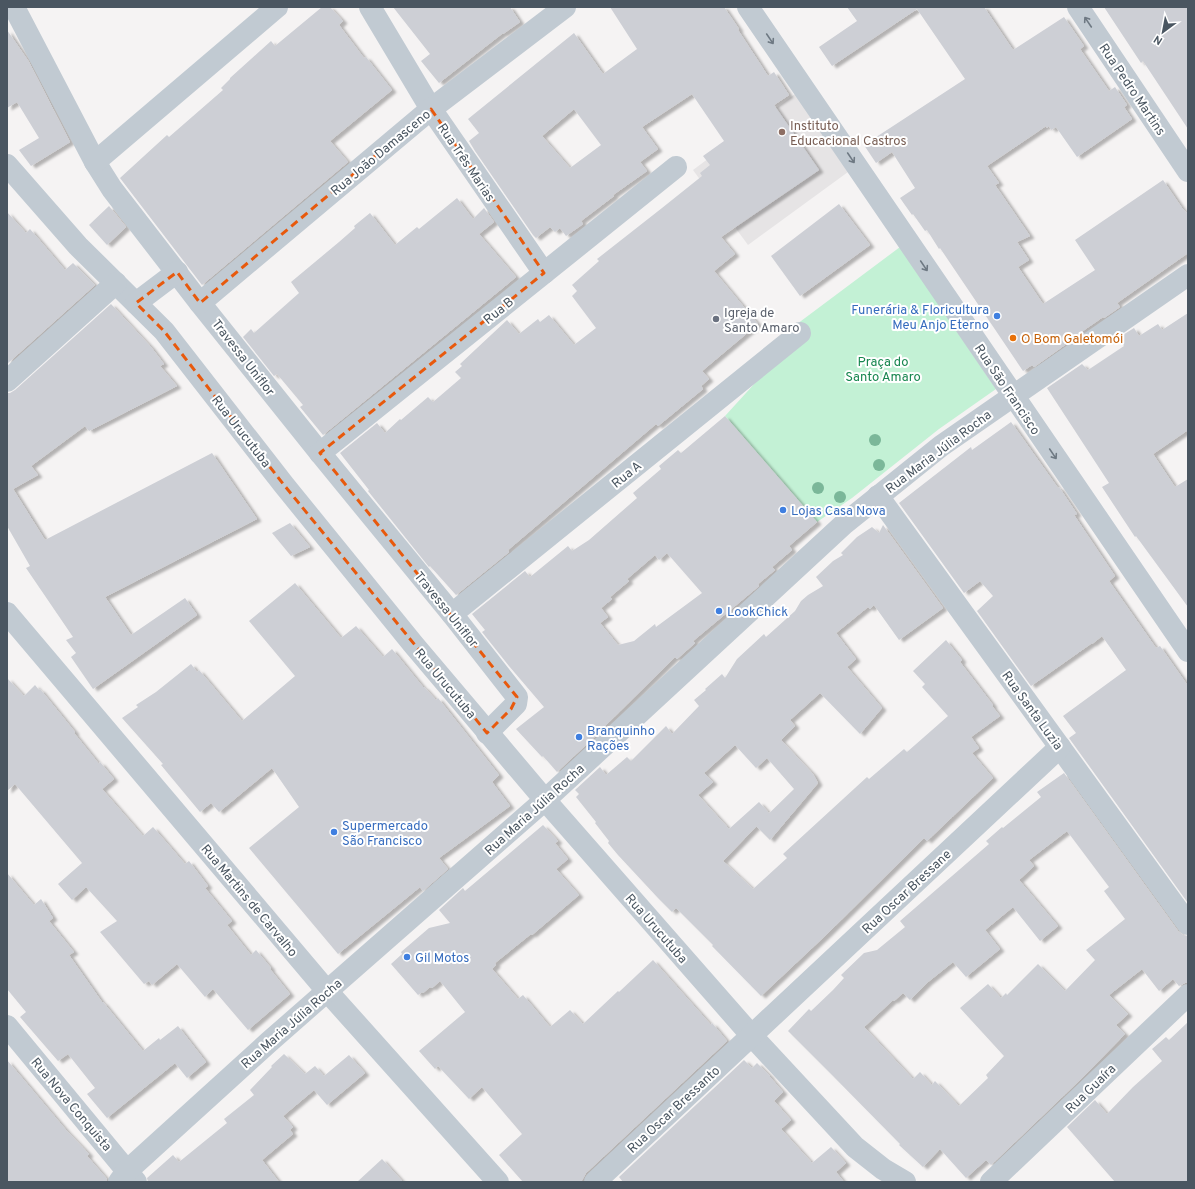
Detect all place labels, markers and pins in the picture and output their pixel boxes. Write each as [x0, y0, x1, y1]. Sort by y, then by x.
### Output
place label: Instituto Educacional Castros [790, 119, 907, 150]
marker: Instituto Educacional Castros [777, 127, 787, 137]
place label: Funerária & Floricultura Meu Anjo Eterno [851, 303, 989, 334]
place label: Igreja de Santo Amaro [724, 306, 799, 337]
marker: Funerária & Floricultura Meu Anjo Eterno [992, 311, 1002, 321]
marker: Igreja de Santo Amaro [711, 314, 721, 324]
place label: O Bom Galetomói [1021, 332, 1123, 348]
marker: O Bom Galetomói [1008, 333, 1018, 343]
place label: Lojas Casa Nova [791, 504, 886, 520]
marker: Lojas Casa Nova [778, 505, 788, 515]
place label: LookChick [727, 605, 788, 621]
marker: LookChick [714, 606, 724, 616]
place label: Branquinho Rações [587, 724, 655, 755]
marker: Branquinho Rações [574, 732, 584, 742]
place label: Supermercado São Francisco [342, 819, 428, 850]
marker: Supermercado São Francisco [329, 827, 339, 837]
place label: Gil Motos [415, 951, 469, 967]
marker: Gil Motos [402, 952, 412, 962]

